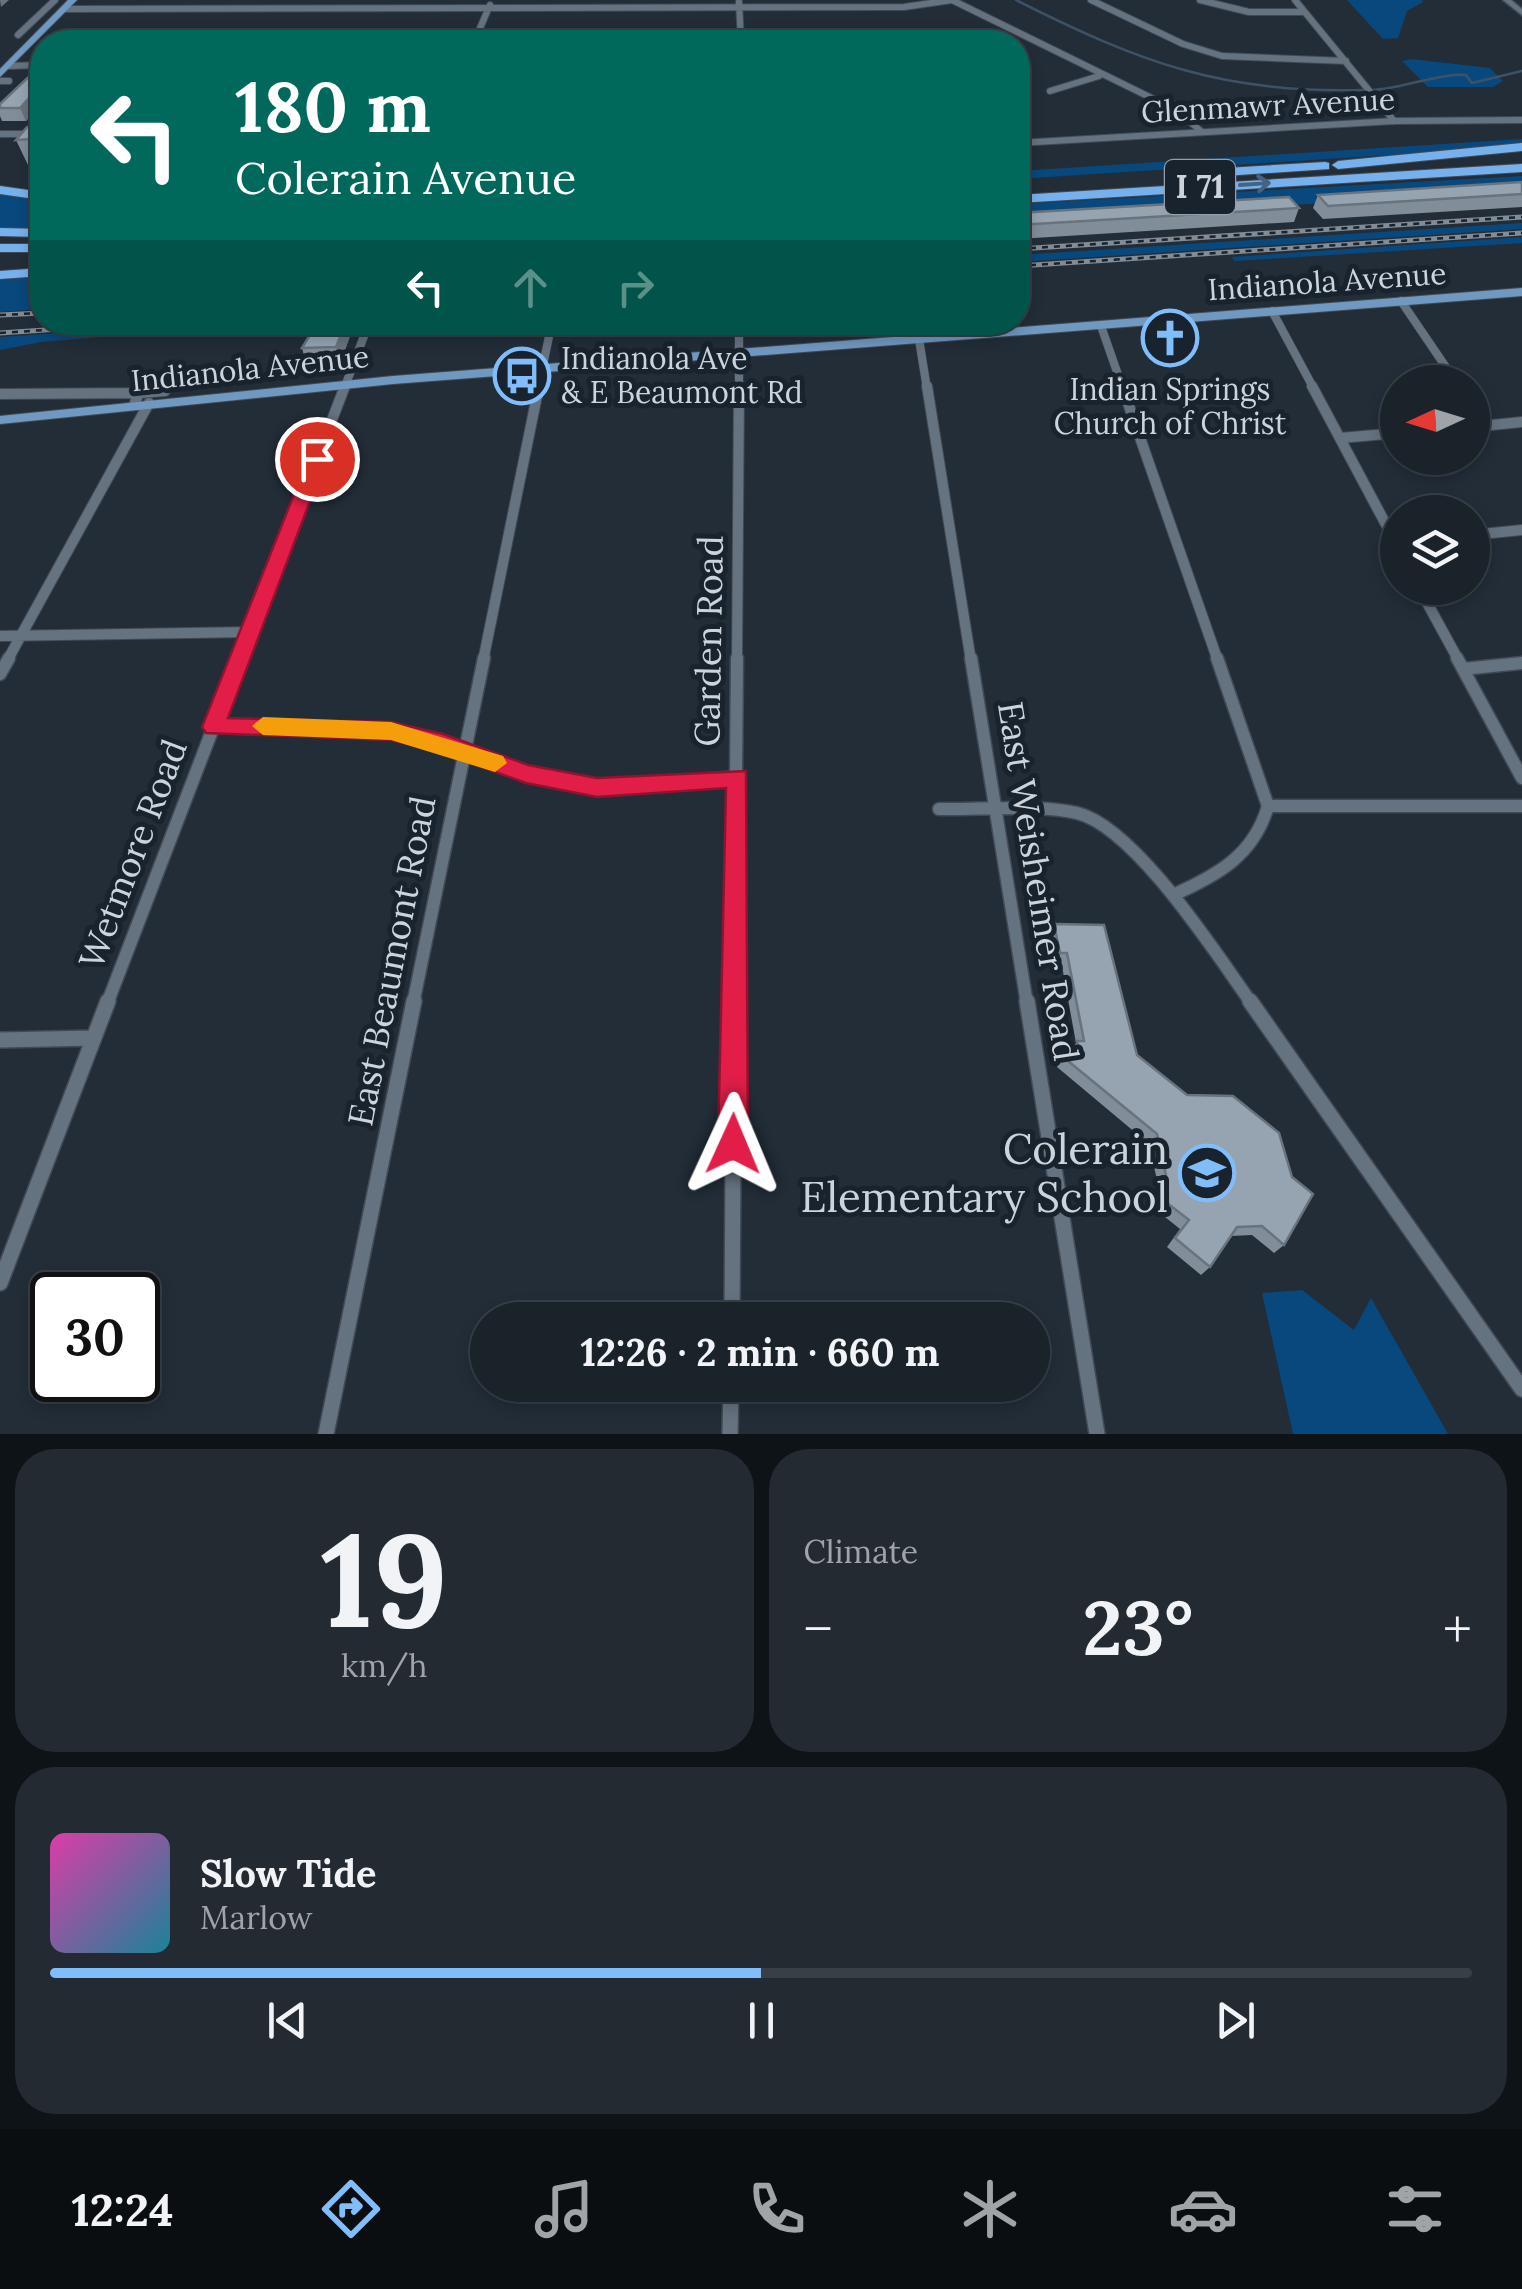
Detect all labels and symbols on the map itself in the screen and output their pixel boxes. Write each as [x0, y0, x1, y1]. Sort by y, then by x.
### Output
street label: Glenmawr Avenue [1140, 79, 1396, 131]
road number: I 71 [1165, 160, 1235, 214]
one-way arrow [1238, 174, 1270, 193]
street label: Indianola Avenue [1206, 254, 1447, 308]
church icon: Indian Springs Church of Christ [1140, 308, 1200, 368]
street label: Indianola Avenue [129, 337, 371, 399]
place label: Indianola Ave & E Beaumont Rd [561, 339, 803, 411]
bus stop icon: Indianola Ave & E Beaumont Rd [492, 346, 552, 406]
north arrow [1380, 365, 1490, 475]
place label: Indian Springs Church of Christ [1054, 370, 1287, 442]
pin [275, 417, 360, 502]
street label: Garden Road [684, 535, 733, 747]
street label: East Weisheimer Road [988, 698, 1089, 1064]
street label: Wetmore Road [68, 733, 197, 975]
street label: East Beaumont Road [337, 792, 446, 1130]
position arrow [681, 1092, 785, 1196]
place label: Colerain Elementary School [800, 1122, 1168, 1224]
school or university icon: Colerain Elementary School [1177, 1143, 1237, 1203]
speed limit sign: 30 [30, 1272, 160, 1402]

